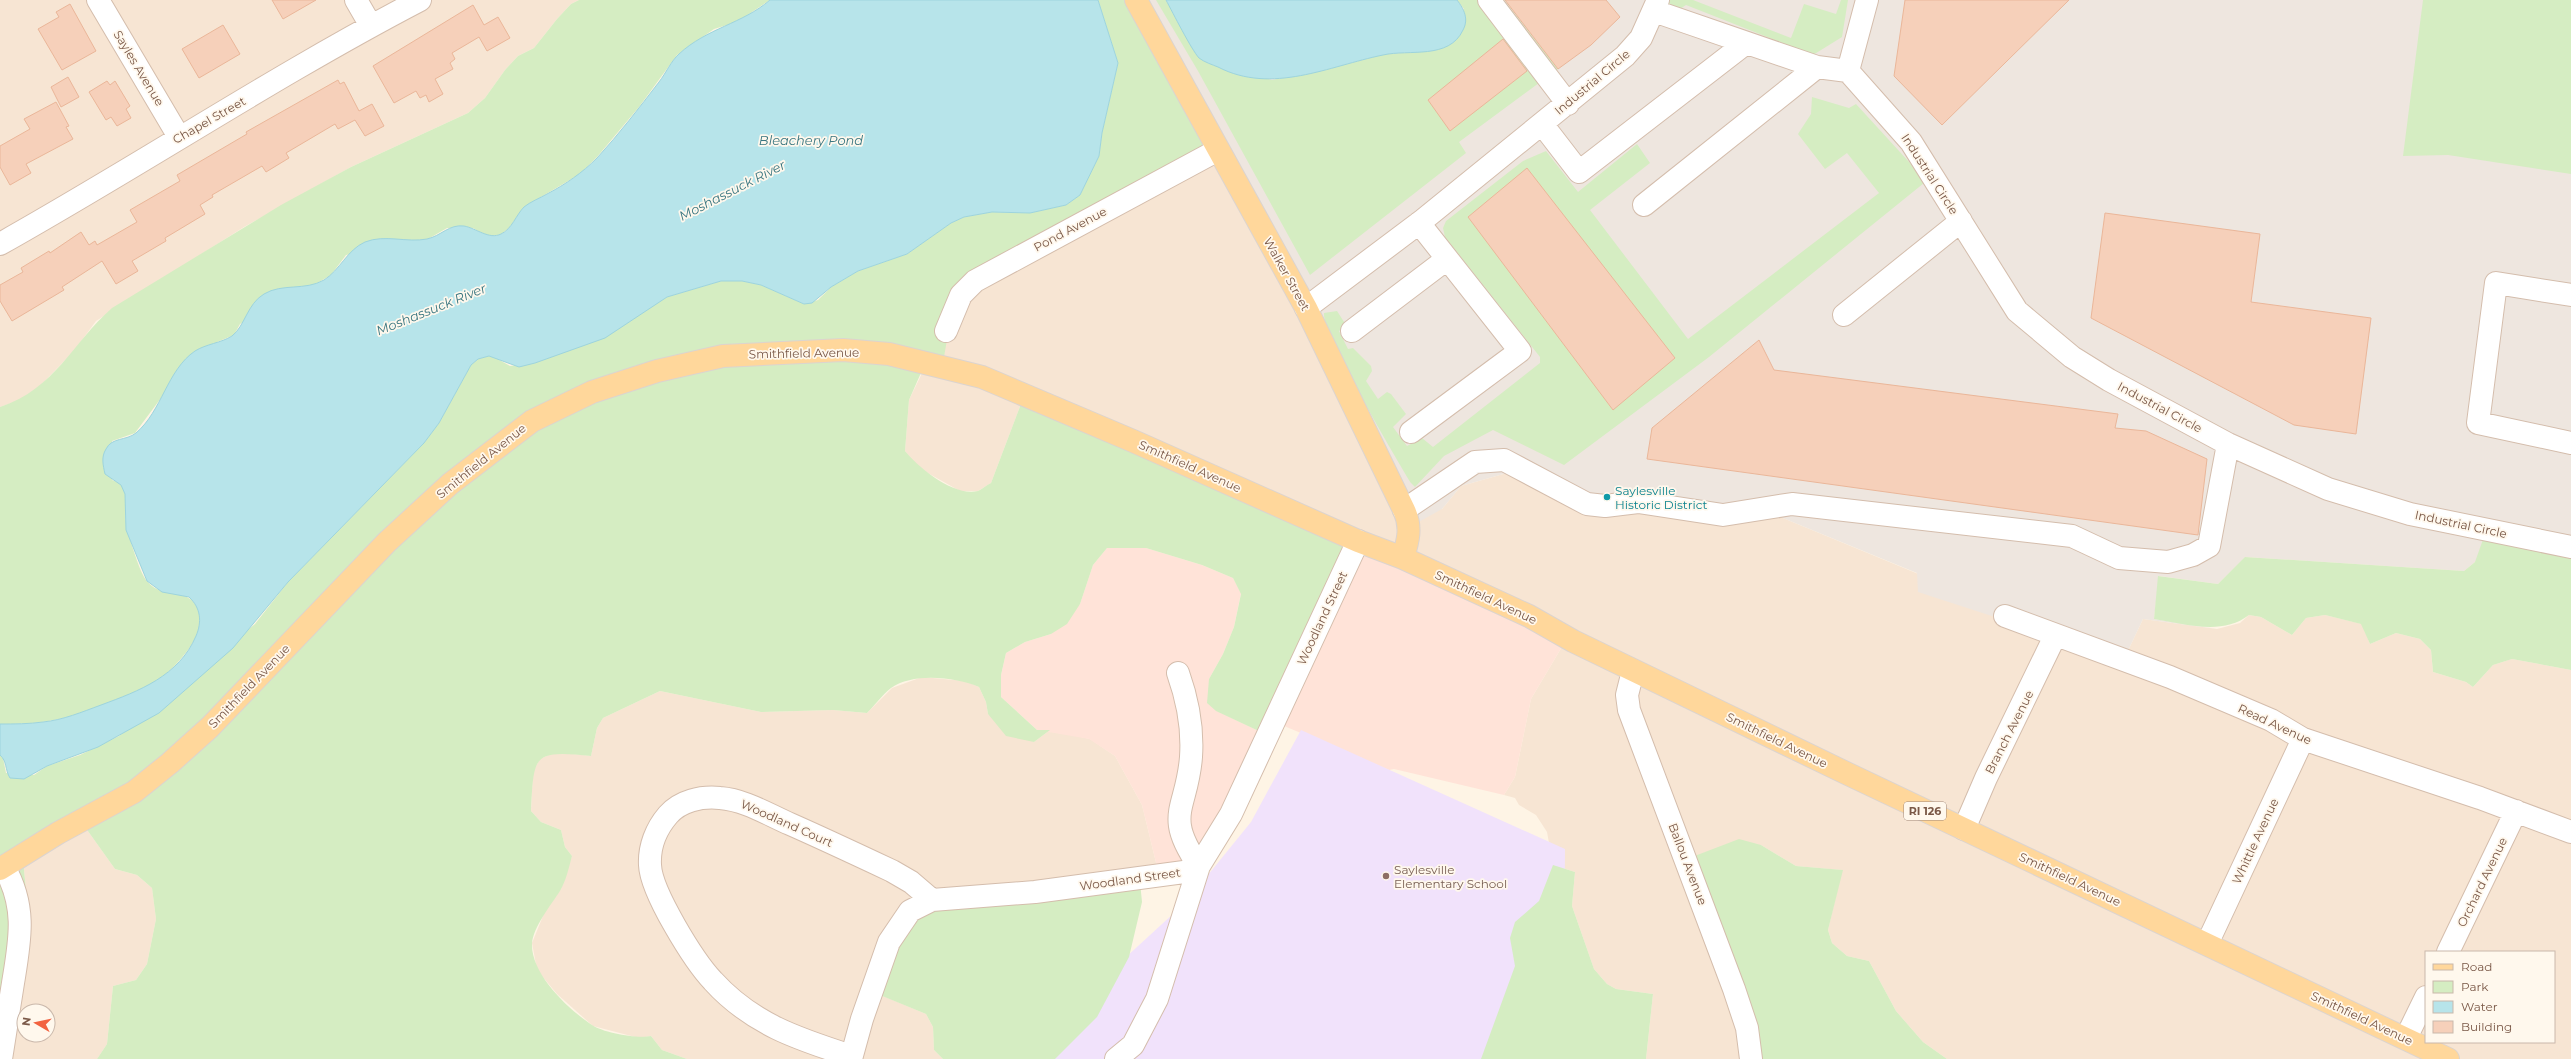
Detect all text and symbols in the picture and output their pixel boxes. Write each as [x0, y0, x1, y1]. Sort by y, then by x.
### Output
street label: Sayles Avenue [111, 27, 167, 109]
street label: Industrial Circle [1551, 46, 1633, 118]
street label: Chapel Street [170, 93, 248, 147]
street label: Industrial Circle [1898, 131, 1962, 217]
water label: Bleachery Pond [759, 132, 863, 148]
water label: Moshassuck River [676, 156, 788, 224]
street label: Pond Avenue [1031, 203, 1109, 255]
street label: Walker Street [1261, 235, 1313, 313]
water label: Moshassuck River [374, 279, 489, 338]
street label: Smithfield Avenue [749, 345, 859, 361]
street label: Industrial Circle [2115, 378, 2205, 436]
street label: Smithfield Avenue [433, 420, 529, 502]
street label: Smithfield Avenue [1136, 437, 1244, 495]
place label: Saylesville Historic District [1615, 483, 1708, 512]
marker: Saylesville Historic District [1602, 492, 1612, 502]
street label: Industrial Circle [2414, 507, 2508, 541]
street label: Smithfield Avenue [1433, 567, 1539, 627]
street label: Woodland Street [1294, 569, 1350, 667]
street label: Smithfield Avenue [205, 641, 293, 731]
street label: Branch Avenue [1981, 688, 2037, 776]
street label: Read Avenue [2236, 700, 2314, 748]
street label: Smithfield Avenue [1724, 709, 1830, 771]
street label: Woodland Court [739, 796, 835, 850]
street label: Whittle Avenue [2229, 796, 2281, 886]
road number: RI 126 [1904, 802, 1946, 820]
street label: Ballou Avenue [1665, 821, 1711, 907]
street label: Orchard Avenue [2454, 835, 2510, 929]
street label: Smithfield Avenue [2017, 849, 2123, 909]
place label: Saylesville Elementary School [1394, 862, 1507, 891]
street label: Woodland Street [1079, 864, 1182, 894]
marker: Saylesville Elementary School [1381, 871, 1391, 881]
legend [2425, 951, 2555, 1043]
text: Road [2461, 959, 2492, 974]
text: Park [2461, 979, 2489, 994]
street label: Smithfield Avenue [2309, 988, 2415, 1048]
text: Water [2461, 999, 2498, 1014]
north arrow [16, 1003, 56, 1043]
text: N [19, 1016, 34, 1027]
text: Building [2461, 1019, 2512, 1034]

